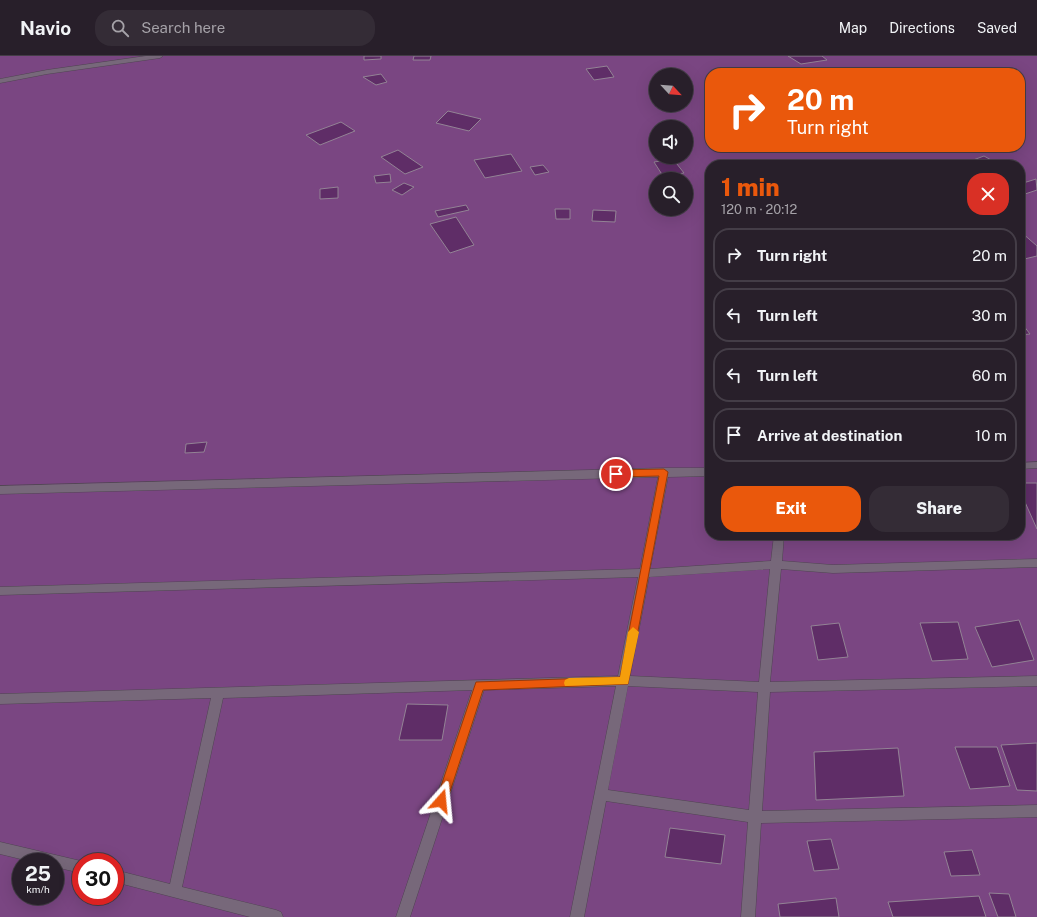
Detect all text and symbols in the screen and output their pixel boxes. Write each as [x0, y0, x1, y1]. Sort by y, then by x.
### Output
search box [95, 10, 375, 46]
text: Navio [20, 17, 71, 39]
icon: search [109, 17, 131, 39]
text: Search here [141, 19, 225, 36]
text: Map [839, 20, 867, 36]
text: Directions [889, 20, 955, 36]
text: Saved [977, 20, 1017, 36]
north arrow [649, 68, 693, 112]
map controls [649, 68, 693, 216]
text: 20 m [787, 83, 854, 116]
icon: right [721, 84, 773, 136]
text: Turn right [787, 117, 869, 138]
button: sound [649, 120, 693, 164]
button: search [649, 172, 693, 216]
text: 1 min [721, 173, 780, 201]
button: close [967, 173, 1009, 215]
text: 120 m · 20:12 [721, 202, 797, 217]
icon: right [723, 244, 745, 266]
text: Turn right [757, 247, 827, 264]
text: 20 m [972, 247, 1007, 264]
icon: left [723, 304, 745, 326]
text: Turn left [757, 307, 818, 324]
text: 30 m [972, 307, 1007, 324]
icon: left [723, 364, 745, 386]
text: Turn left [757, 367, 818, 384]
text: 60 m [972, 367, 1007, 384]
icon: arrive [723, 424, 745, 446]
text: Arrive at destination [757, 427, 902, 444]
text: 10 m [975, 427, 1007, 444]
pin [599, 457, 633, 491]
icon: arrive [605, 463, 627, 485]
button: Exit [721, 486, 861, 532]
button: Share [869, 486, 1009, 532]
position arrow [420, 780, 462, 822]
speed limit sign: 30 [72, 853, 124, 905]
text: 25 [25, 862, 51, 886]
text: km/h [26, 883, 50, 895]

